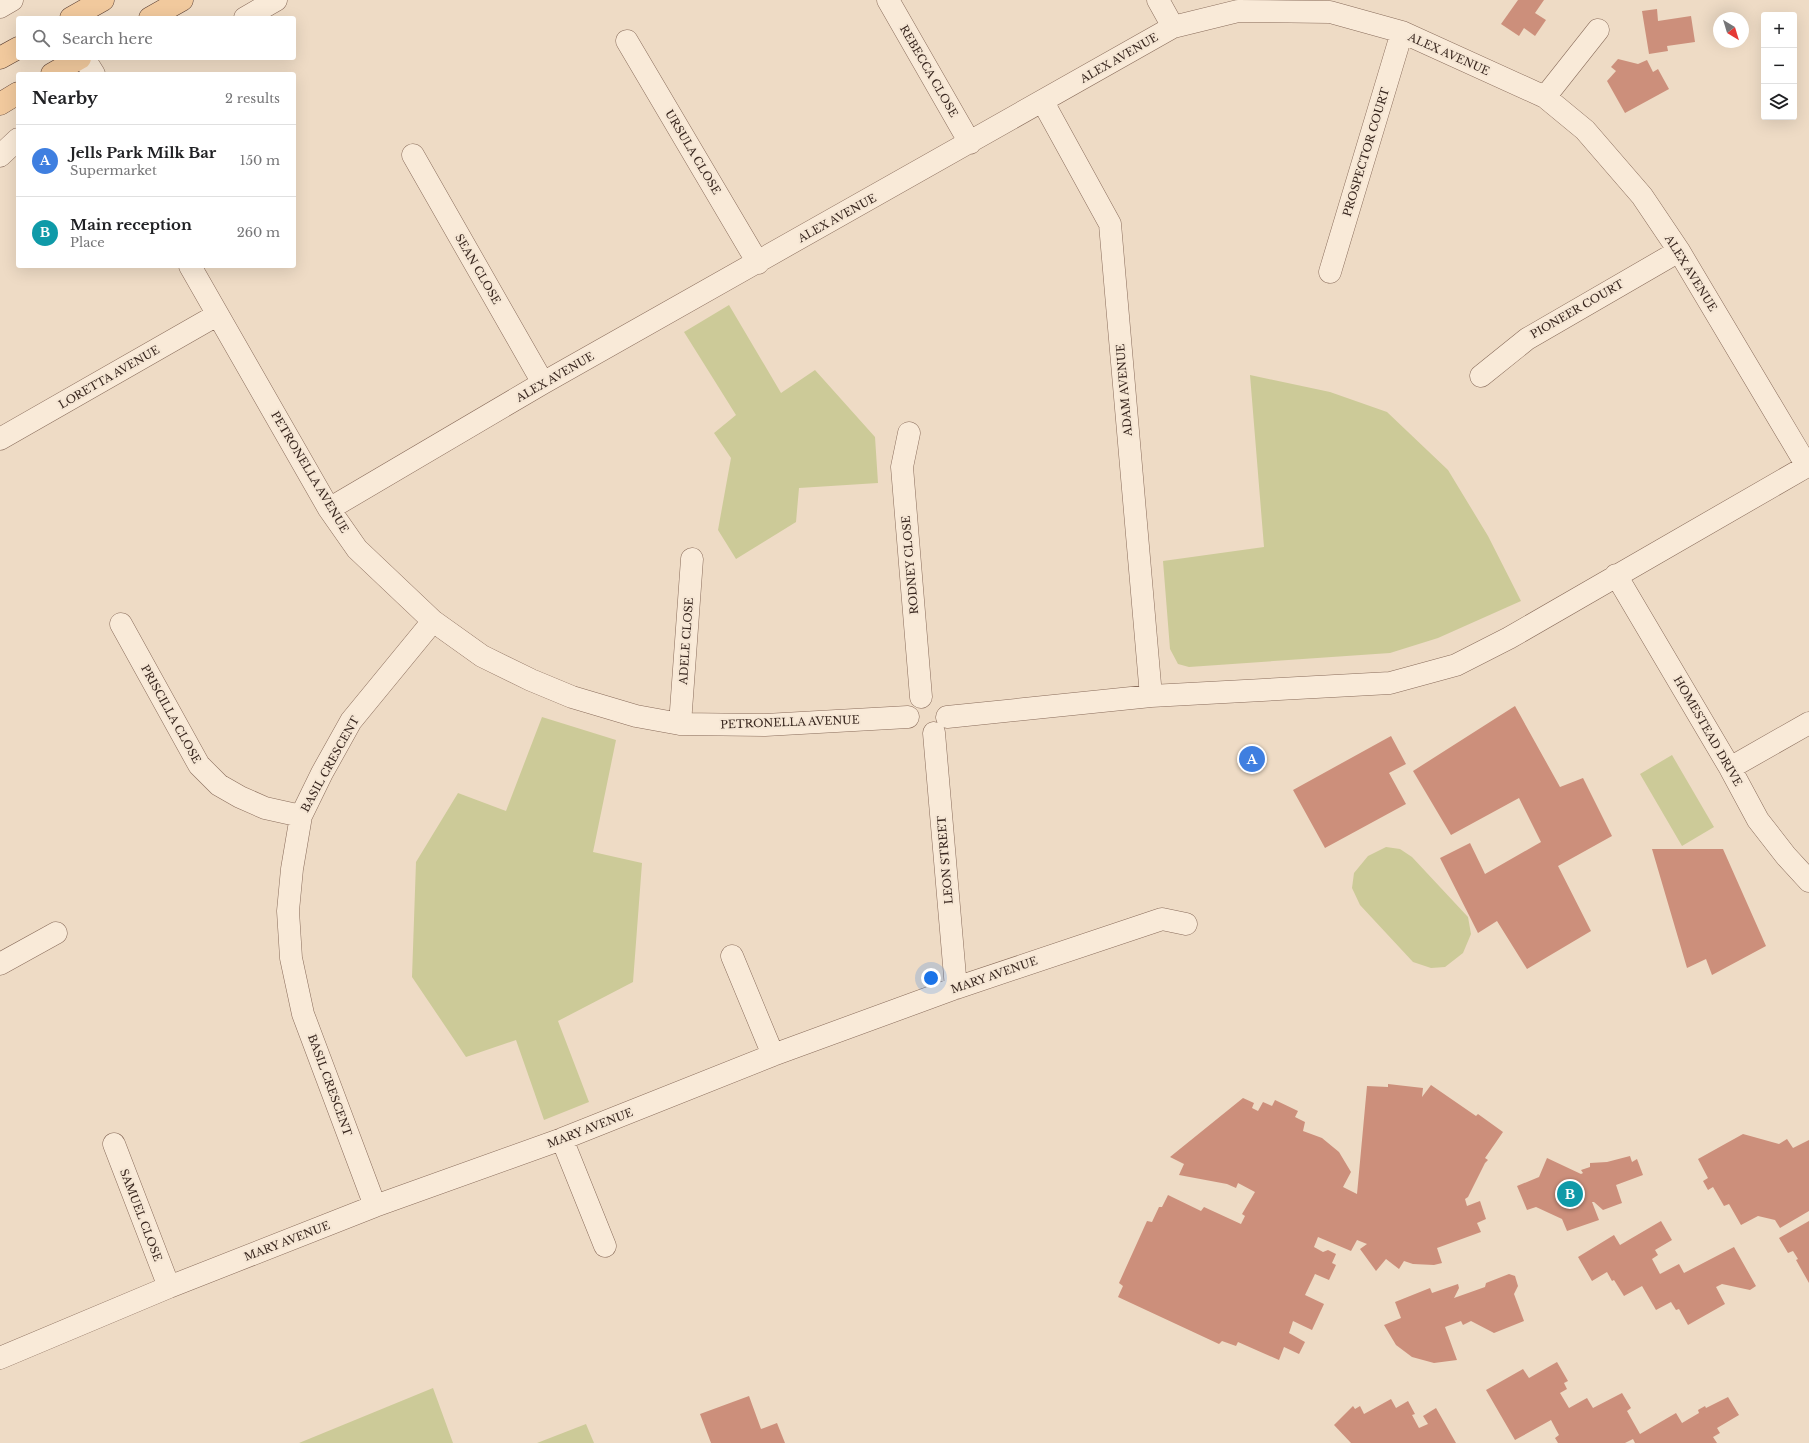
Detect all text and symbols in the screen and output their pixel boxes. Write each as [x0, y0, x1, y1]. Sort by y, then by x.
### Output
north arrow [1713, 12, 1749, 48]
map controls [1761, 12, 1797, 120]
button: + [1761, 12, 1797, 48]
search box [16, 16, 296, 60]
street label: REBECCA CLOSE [897, 22, 961, 120]
icon: search [30, 27, 52, 49]
text: Search here [62, 29, 153, 48]
street label: ALEX AVENUE [1405, 29, 1492, 78]
street label: ALEX AVENUE [1077, 30, 1160, 86]
button: − [1761, 48, 1797, 84]
button: layers [1761, 84, 1797, 120]
street label: PROSPECTOR COURT [1340, 86, 1392, 218]
text: Nearby [32, 88, 98, 109]
text: 2 results [225, 90, 280, 107]
street label: URSULA CLOSE [662, 107, 724, 197]
text: Jells Park Milk Bar [70, 143, 216, 162]
text: A [40, 152, 50, 169]
text: 150 m [240, 152, 280, 169]
text: Supermarket [70, 162, 157, 179]
street label: ALEX AVENUE [794, 191, 879, 246]
text: Main reception [70, 215, 192, 234]
text: B [40, 224, 50, 241]
text: 260 m [237, 224, 280, 241]
street label: SEAN CLOSE [452, 231, 504, 307]
street label: ALEX AVENUE [1661, 231, 1720, 314]
text: Place [70, 234, 105, 251]
street label: PIONEER COURT [1528, 277, 1626, 341]
street label: LORETTA AVENUE [56, 342, 162, 412]
street label: ADAM AVENUE [1113, 343, 1135, 438]
street label: ALEX AVENUE [513, 349, 596, 405]
street label: PETRONELLA AVENUE [268, 409, 352, 535]
street label: RODNEY CLOSE [899, 515, 921, 615]
street label: ADELE CLOSE [676, 597, 696, 686]
street label: PRISCILLA CLOSE [138, 662, 204, 766]
street label: HOMESTEAD DRIVE [1671, 673, 1745, 789]
street label: BASIL CRESCENT [298, 713, 362, 814]
street label: PETRONELLA AVENUE [720, 713, 860, 731]
pin: A [1239, 744, 1265, 774]
street label: LEON STREET [934, 815, 956, 905]
street label: MARY AVENUE [949, 954, 1039, 996]
your location [921, 968, 941, 988]
street label: BASIL CRESCENT [305, 1032, 355, 1138]
street label: MARY AVENUE [545, 1105, 635, 1151]
street label: SAMUEL CLOSE [117, 1167, 165, 1263]
pin: B [1557, 1179, 1583, 1209]
street label: MARY AVENUE [242, 1218, 332, 1264]

